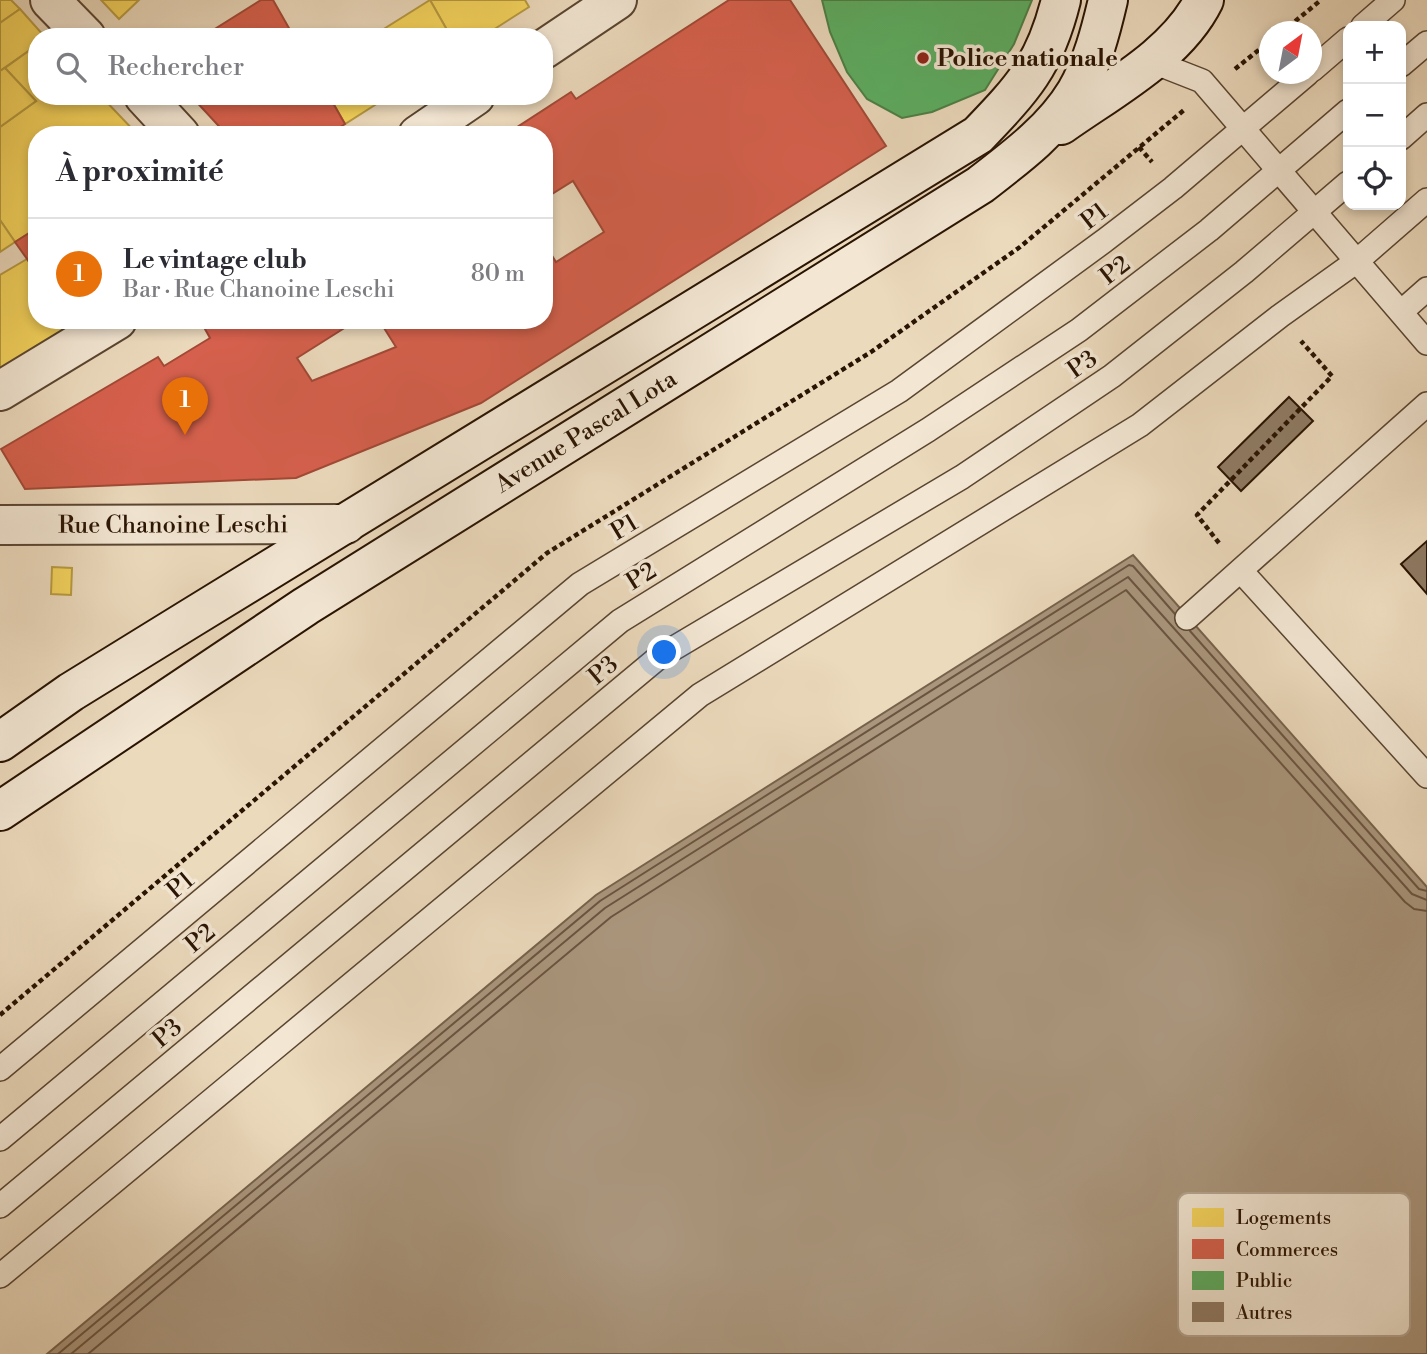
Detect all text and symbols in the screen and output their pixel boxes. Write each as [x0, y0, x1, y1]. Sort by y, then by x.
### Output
north arrow [1259, 21, 1322, 84]
map controls [1343, 21, 1406, 210]
button: + [1343, 21, 1406, 84]
search box [28, 28, 553, 105]
place label: Police nationale [937, 44, 1118, 74]
icon: search [52, 48, 90, 86]
marker: Police nationale [915, 50, 931, 66]
text: Rechercher [108, 51, 244, 83]
button: − [1343, 84, 1406, 147]
button: locate [1343, 147, 1406, 210]
text: À proximité [56, 153, 224, 191]
street label: P1 [1075, 196, 1115, 237]
text: Le vintage club [123, 244, 307, 276]
street label: P2 [1095, 250, 1137, 292]
text: 1 [73, 260, 85, 288]
text: 80 m [471, 260, 525, 288]
text: Bar · Rue Chanoine Leschi [123, 276, 394, 304]
street label: P3 [1062, 344, 1103, 386]
street label: Avenue Pascal Lota [489, 364, 683, 501]
pin: 1 [162, 377, 208, 435]
street label: P1 [605, 508, 644, 548]
street label: Rue Chanoine Leschi [58, 510, 288, 541]
street label: P2 [621, 556, 662, 598]
your location [647, 635, 681, 669]
street label: P3 [583, 650, 625, 692]
street label: P1 [161, 865, 201, 906]
street label: P2 [179, 918, 222, 960]
street label: P3 [147, 1013, 189, 1055]
legend [1178, 1193, 1410, 1336]
text: Logements [1236, 1206, 1331, 1230]
text: Commerces [1236, 1238, 1338, 1262]
text: Public [1236, 1269, 1292, 1293]
text: Autres [1235, 1301, 1292, 1325]

